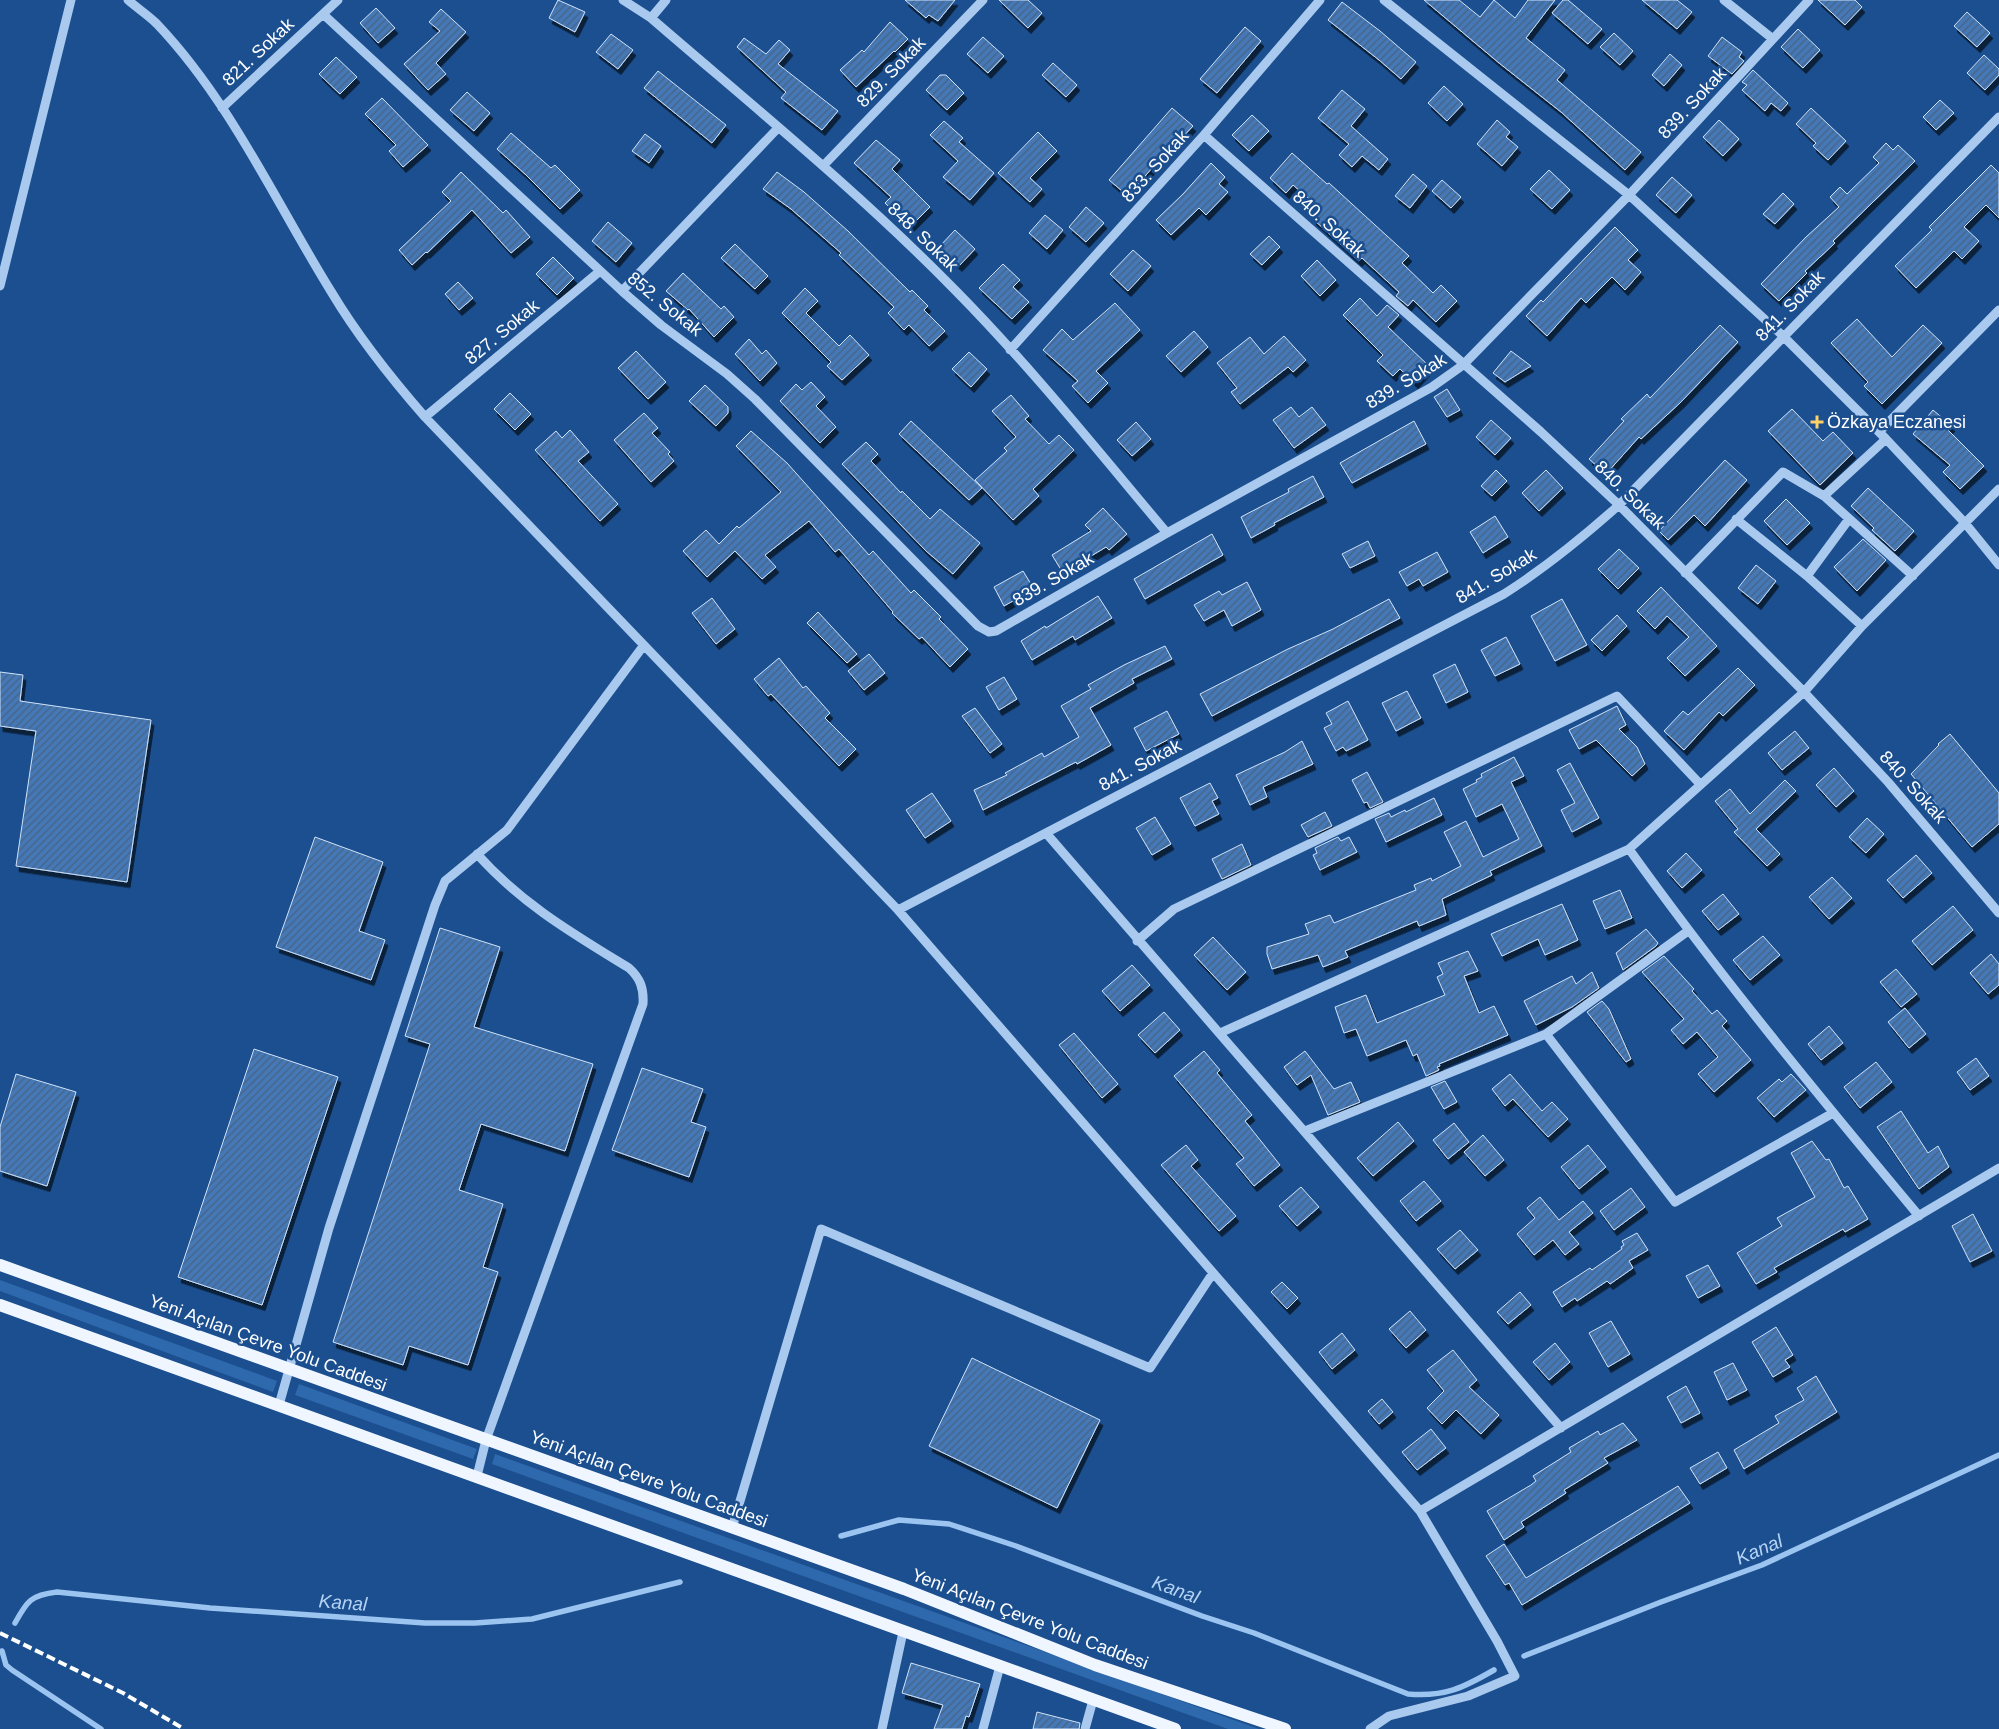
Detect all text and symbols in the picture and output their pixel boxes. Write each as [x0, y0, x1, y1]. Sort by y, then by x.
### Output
street label: 821. Sokak [218, 13, 298, 90]
street label: 829. Sokak [853, 32, 930, 111]
street label: 839. Sokak [1654, 63, 1731, 143]
street label: 833. Sokak [1117, 125, 1193, 206]
street label: 840. Sokak [1289, 186, 1370, 262]
street label: 848. Sokak [884, 199, 963, 276]
street label: 841. Sokak [1752, 266, 1829, 345]
street label: 852. Sokak [624, 268, 707, 341]
street label: 827. Sokak [461, 295, 544, 369]
street label: 839. Sokak [1362, 349, 1451, 413]
place label: Özkaya Eczanesi [1827, 412, 1966, 432]
marker: Özkaya Eczanesi [1811, 416, 1823, 428]
street label: 840. Sokak [1591, 457, 1670, 534]
street label: 841. Sokak [1452, 544, 1541, 608]
street label: 839. Sokak [1009, 547, 1098, 610]
street label: 841. Sokak [1096, 735, 1185, 795]
street label: 840. Sokak [1875, 747, 1951, 828]
street label: Yeni Açılan Çevre Yolu Caddesi [146, 1291, 390, 1395]
street label: Yeni Açılan Çevre Yolu Caddesi [527, 1427, 771, 1531]
water label: Kanal [1733, 1530, 1786, 1569]
street label: Yeni Açılan Çevre Yolu Caddesi [909, 1565, 1151, 1673]
water label: Kanal [1149, 1571, 1203, 1608]
water label: Kanal [318, 1590, 369, 1615]

